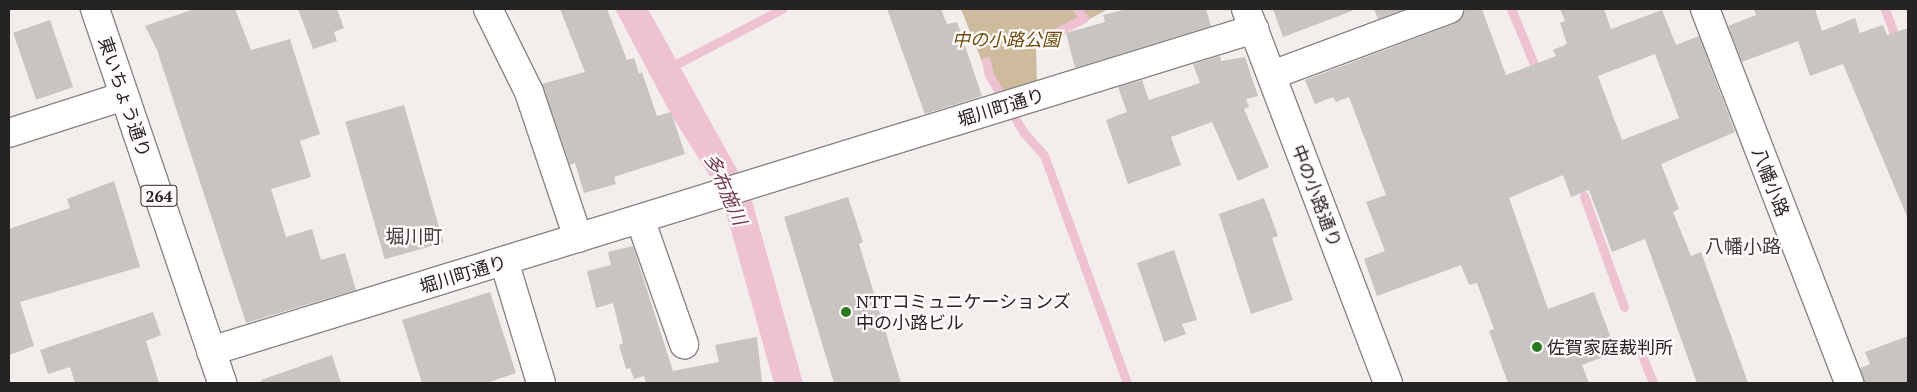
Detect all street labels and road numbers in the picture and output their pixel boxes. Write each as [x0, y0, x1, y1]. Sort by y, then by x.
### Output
street label: 東いちょう通り [94, 34, 156, 160]
street label: 堀川町通り [955, 84, 1047, 130]
street label: 中の小路通り [1288, 142, 1346, 250]
street label: 八幡小路 [1748, 145, 1794, 219]
road number: 264 [140, 182, 178, 210]
street label: 堀川町通り [417, 251, 509, 297]

